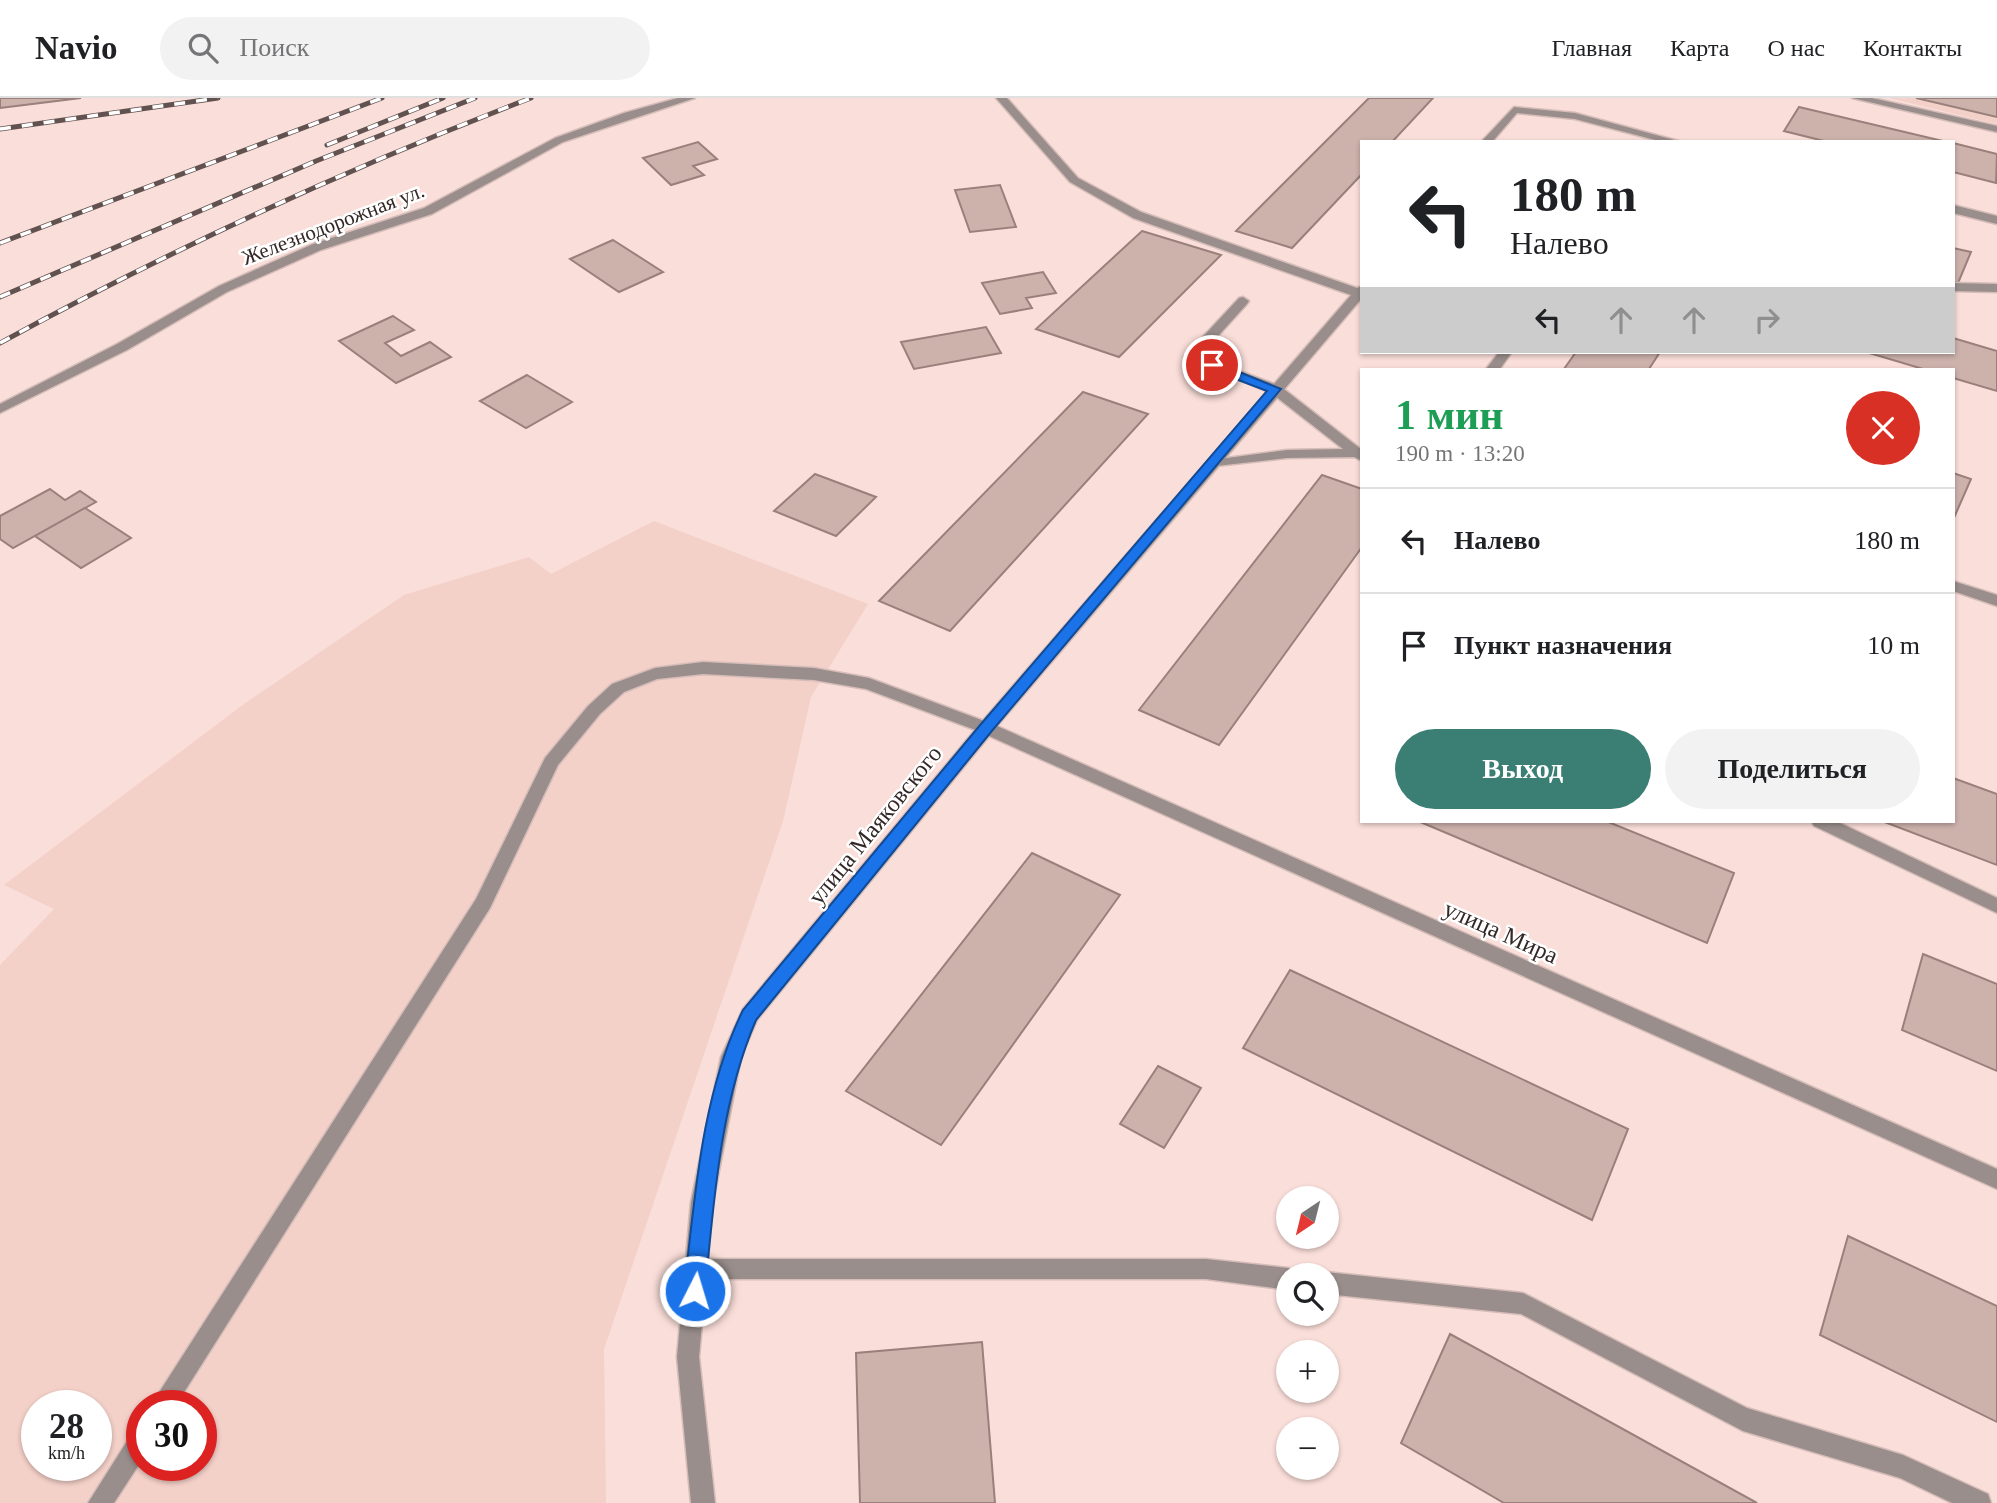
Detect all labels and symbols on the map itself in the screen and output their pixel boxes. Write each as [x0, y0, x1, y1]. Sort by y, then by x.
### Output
street label: Железнодорожная ул. [238, 178, 428, 270]
pin [1182, 335, 1242, 395]
street label: улица Маяковского [803, 741, 947, 909]
street label: улица Мира [1440, 895, 1562, 969]
north arrow [1276, 1186, 1339, 1250]
position arrow [658, 1254, 732, 1328]
speed limit sign: 30 [126, 1390, 217, 1481]

